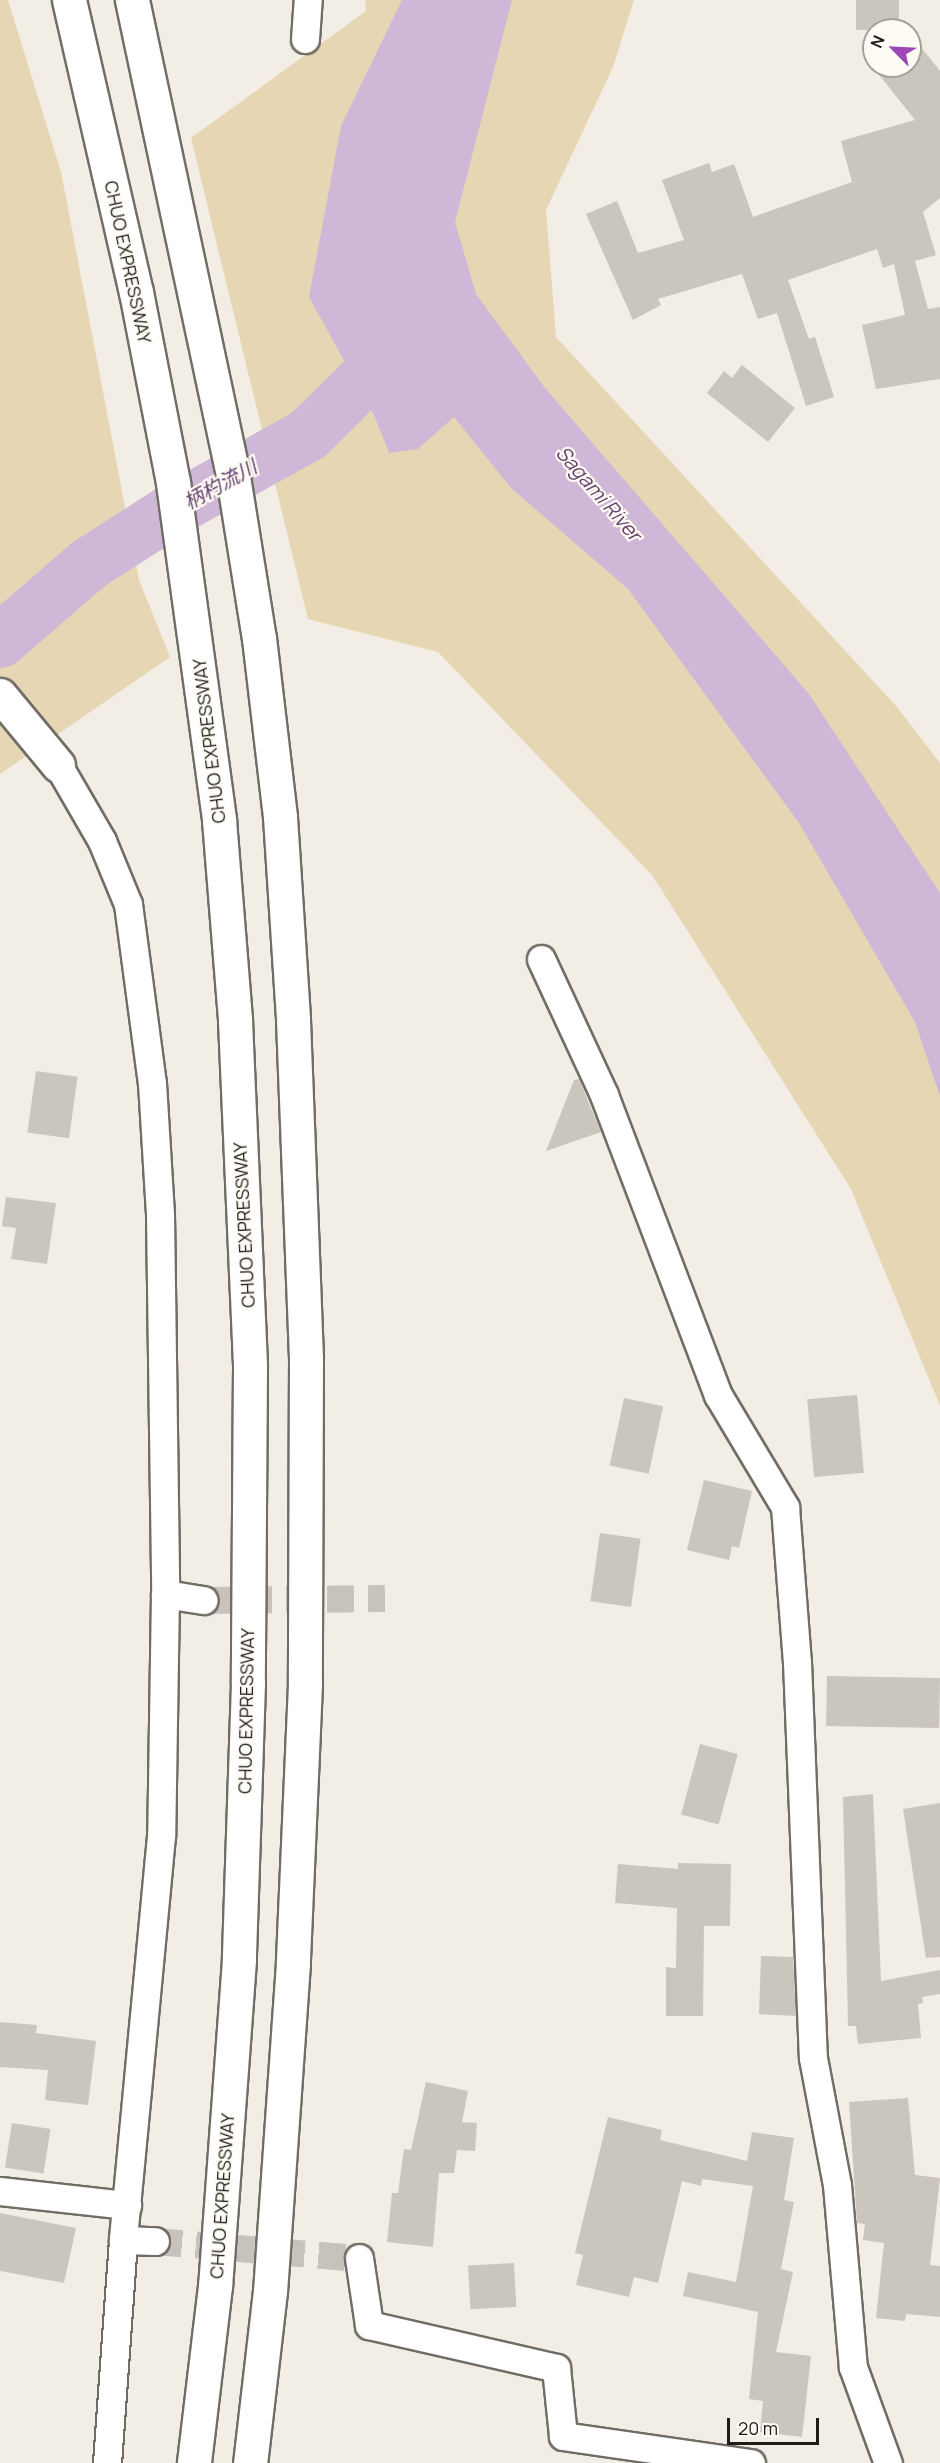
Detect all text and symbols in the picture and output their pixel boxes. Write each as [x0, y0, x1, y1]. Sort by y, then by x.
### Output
north arrow [862, 18, 922, 78]
text: N [865, 32, 890, 51]
street label: CHUO EXPRESSWAY [100, 179, 156, 345]
water label: Sagami River [551, 441, 647, 545]
water label: 柄杓流川 [179, 454, 261, 514]
street label: CHUO EXPRESSWAY [188, 657, 230, 825]
street label: CHUO EXPRESSWAY [229, 1142, 259, 1308]
street label: CHUO EXPRESSWAY [234, 1628, 258, 1794]
street label: CHUO EXPRESSWAY [205, 2113, 239, 2279]
scale bar [730, 2406, 822, 2444]
text: 20 m [738, 2416, 778, 2440]

